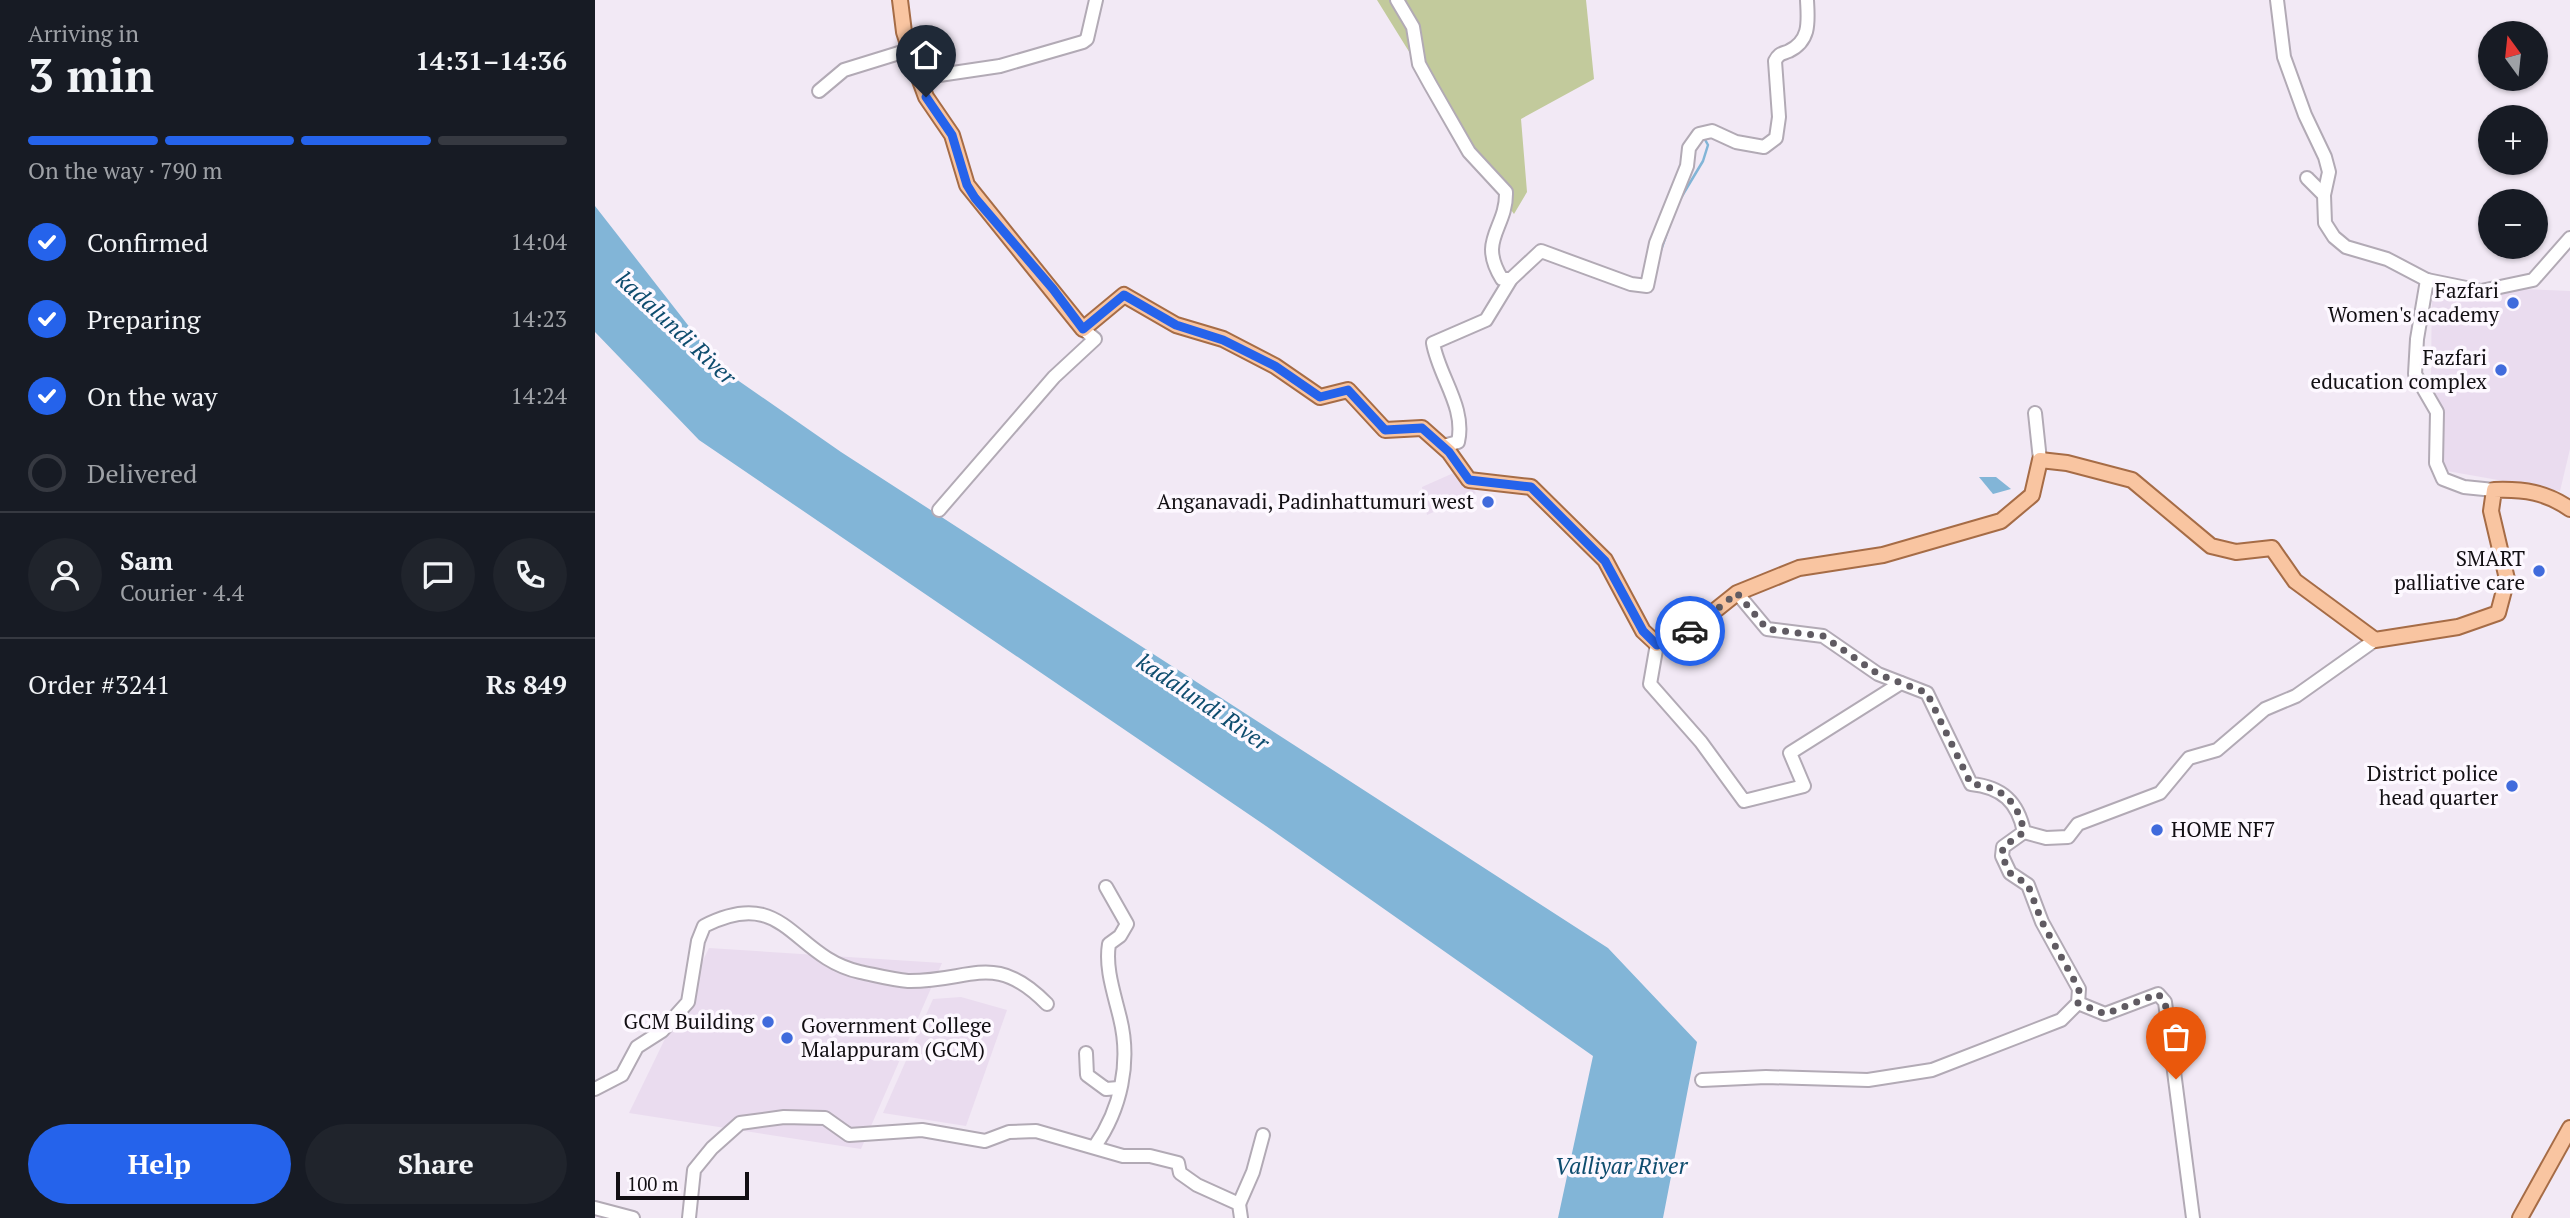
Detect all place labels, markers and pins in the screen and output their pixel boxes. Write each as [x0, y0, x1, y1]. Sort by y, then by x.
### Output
pin [896, 25, 956, 97]
place label: Fazfari Women's academy [2328, 276, 2499, 328]
marker: Fazfari Women's academy [2505, 295, 2521, 311]
place label: Fazfari education complex [2311, 343, 2487, 395]
marker: Fazfari education complex [2493, 362, 2509, 378]
place label: Anganavadi, Padinhattumuri west [1157, 487, 1474, 515]
marker: Anganavadi, Padinhattumuri west [1480, 494, 1496, 510]
place label: SMART palliative care [2394, 544, 2525, 596]
marker: SMART palliative care [2531, 563, 2547, 579]
place label: District police head quarter [2367, 759, 2498, 811]
marker: District police head quarter [2504, 778, 2520, 794]
place label: HOME NF7 [2171, 815, 2275, 843]
marker: HOME NF7 [2149, 822, 2165, 838]
place label: GCM Building [624, 1007, 755, 1035]
pin [2146, 1007, 2206, 1079]
place label: Government College Malappuram (GCM) [801, 1011, 992, 1063]
marker: GCM Building [760, 1014, 776, 1030]
marker: Government College Malappuram (GCM) [779, 1030, 795, 1046]

